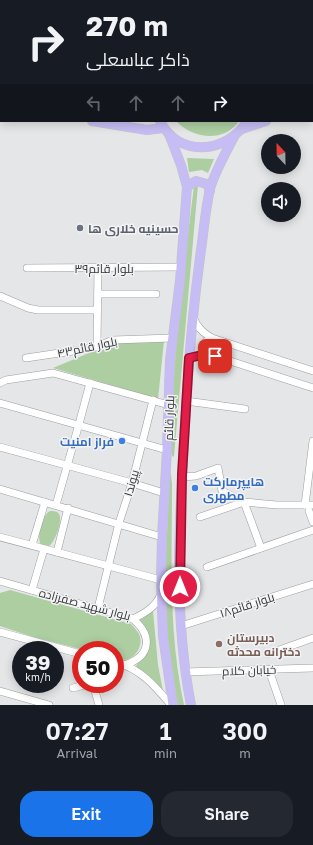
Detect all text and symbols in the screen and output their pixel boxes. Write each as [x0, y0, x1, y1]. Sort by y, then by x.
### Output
text: 270 m [86, 9, 168, 42]
icon: right [20, 16, 72, 68]
text: ذاکر عباسعلی [86, 48, 190, 70]
icon: left [83, 92, 105, 114]
icon: ahead [125, 92, 147, 114]
icon: ahead [167, 92, 189, 114]
icon: right [209, 92, 231, 114]
north arrow [261, 134, 301, 174]
map controls [261, 134, 301, 222]
button: sound [261, 182, 301, 222]
place label: حسینیه خلاری ها [88, 221, 178, 237]
marker: حسینیه خلاری ها [75, 223, 85, 233]
street label: بلوار قائم۳۹ [74, 261, 134, 277]
street label: بلوار قائم۴۳ [55, 333, 119, 362]
pin [198, 339, 232, 373]
icon: arrive [204, 345, 226, 367]
street label: بلوار قائم [161, 395, 178, 441]
place label: فراز امنیت [60, 434, 114, 450]
marker: فراز امنیت [117, 436, 127, 446]
street label: پیوند۱ [120, 467, 144, 499]
place label: هایپرمارکت مطهری [203, 474, 264, 504]
marker: هایپرمارکت مطهری [190, 483, 200, 493]
position arrow [159, 566, 201, 608]
street label: بلوار شهید صفرزاده [38, 585, 132, 623]
street label: بلوار قائم۱۸ [218, 589, 276, 622]
place label: دبیرستان دخترانه محدثه [227, 630, 300, 660]
marker: دبیرستان دخترانه محدثه [214, 639, 224, 649]
speed limit sign: 50 [72, 641, 124, 693]
text: 39 [26, 650, 50, 674]
street label: خیابان کلام [221, 662, 277, 679]
text: km/h [25, 671, 51, 683]
text: 07:27 [45, 716, 109, 745]
text: 1 [159, 716, 172, 745]
text: 300 [222, 716, 268, 745]
text: Arrival [57, 745, 97, 761]
text: min [154, 745, 177, 761]
text: m [239, 745, 251, 761]
button: Exit [20, 791, 153, 837]
button: Share [161, 791, 293, 837]

